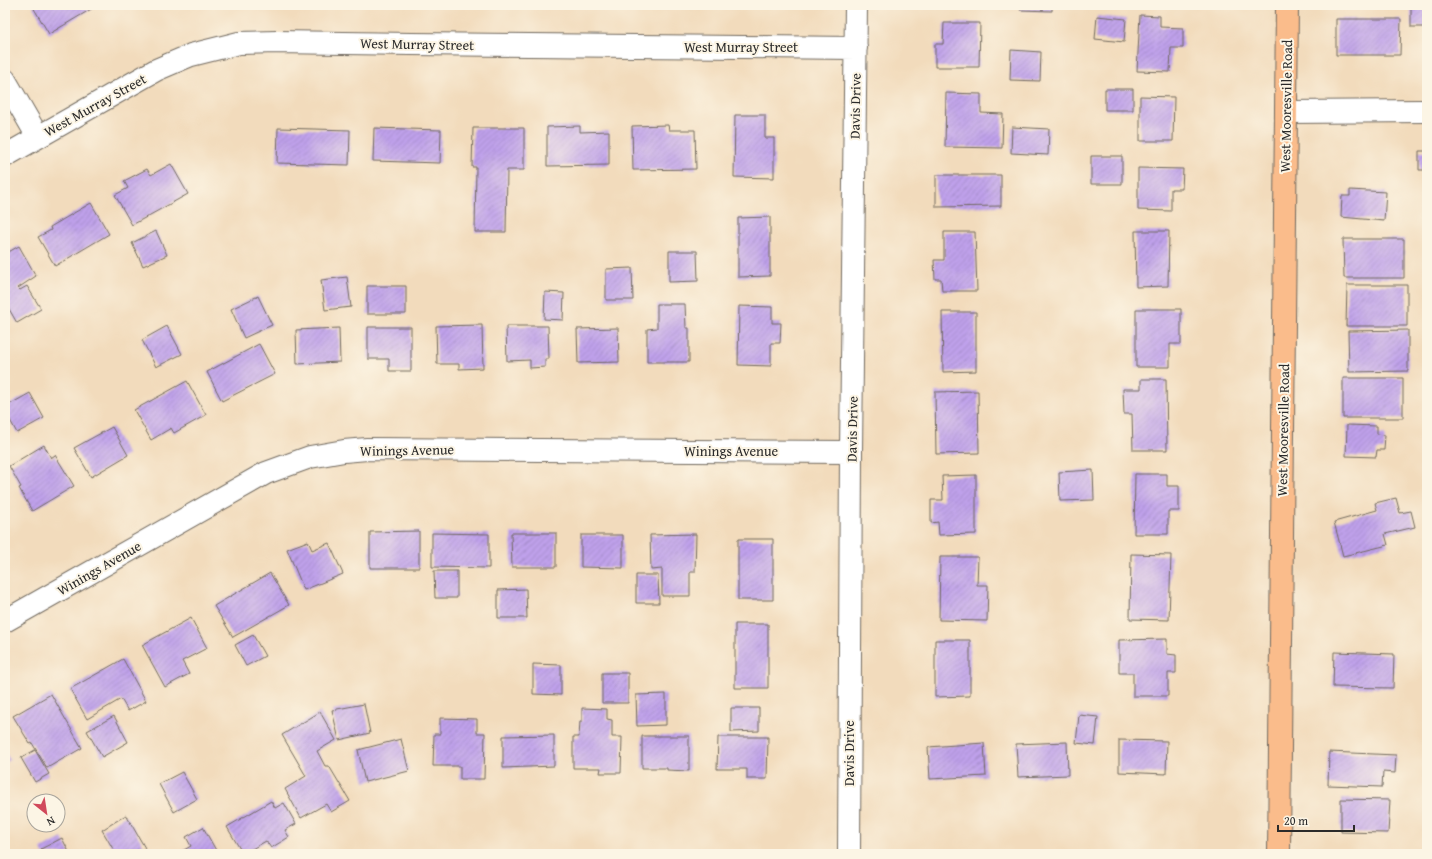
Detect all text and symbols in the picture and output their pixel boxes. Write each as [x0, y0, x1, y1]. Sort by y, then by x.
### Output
street label: West Murray Street [360, 33, 474, 55]
street label: West Murray Street [684, 37, 798, 57]
street label: West Mooresville Road [1275, 39, 1297, 173]
street label: West Murray Street [40, 69, 150, 141]
street label: Davis Drive [844, 72, 866, 139]
street label: West Mooresville Road [1272, 363, 1294, 497]
street label: Davis Drive [841, 395, 863, 462]
street label: Winings Avenue [360, 439, 455, 461]
street label: Winings Avenue [684, 441, 778, 461]
street label: Winings Avenue [53, 536, 145, 600]
street label: Davis Drive [839, 720, 859, 786]
north arrow [26, 793, 66, 833]
scale bar [1278, 807, 1354, 833]
text: 20 m [1284, 812, 1308, 829]
text: N [43, 813, 58, 831]

